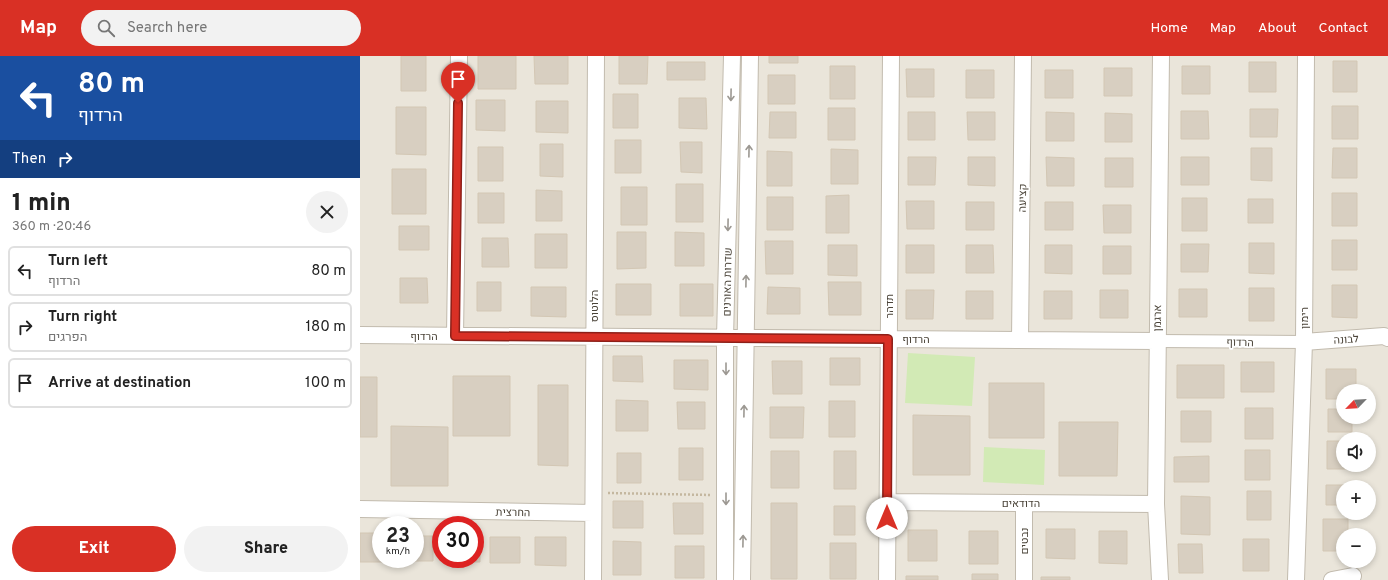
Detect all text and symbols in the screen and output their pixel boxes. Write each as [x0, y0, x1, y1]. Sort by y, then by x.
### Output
search box [81, 10, 361, 46]
text: Map [20, 16, 57, 40]
icon: search [95, 17, 117, 39]
text: Search here [127, 19, 207, 38]
text: Home [1151, 20, 1188, 37]
text: Map [1210, 20, 1236, 37]
text: About [1258, 20, 1297, 37]
text: Contact [1319, 20, 1368, 37]
pin [441, 62, 475, 103]
text: 80 m [78, 67, 145, 103]
icon: arrive [447, 68, 469, 90]
icon: left [12, 72, 64, 124]
one-way arrow [727, 88, 735, 101]
text: הרדוף [78, 105, 123, 128]
one-way arrow [745, 145, 752, 158]
icon: right [54, 148, 76, 170]
text: Then [12, 150, 46, 169]
street label: קציעה [1016, 183, 1030, 213]
text: 1 min [12, 189, 71, 219]
button: close [306, 191, 348, 233]
one-way arrow [724, 218, 732, 231]
text: 360 m · 20:46 [12, 219, 91, 235]
street label: שדרות האורנים [720, 247, 736, 317]
text: Turn left [48, 252, 108, 271]
icon: left [14, 260, 36, 282]
text: 80 m [311, 262, 346, 281]
text: הרדוף [48, 274, 80, 290]
one-way arrow [742, 275, 750, 288]
street label: הלוטוס [588, 290, 602, 322]
street label: תדהר [883, 294, 897, 318]
street label: ארגמן [1151, 304, 1165, 332]
street label: רימון [1298, 307, 1312, 329]
text: Turn right [48, 308, 117, 327]
icon: right [14, 316, 36, 338]
text: 180 m [306, 318, 346, 337]
text: הפרגים [48, 330, 87, 346]
street label: הרדוף [410, 330, 438, 344]
street label: לבונה [1333, 332, 1359, 348]
street label: הרדוף [902, 333, 930, 347]
street label: הרדוף [1226, 336, 1254, 350]
one-way arrow [722, 362, 730, 375]
icon: arrive [14, 372, 36, 394]
text: Arrive at destination [48, 374, 191, 393]
text: 100 m [305, 374, 346, 393]
north arrow [1336, 384, 1376, 424]
map controls [1336, 384, 1376, 568]
one-way arrow [741, 405, 748, 418]
button: sound [1336, 432, 1376, 472]
button: + [1336, 480, 1376, 520]
one-way arrow [722, 492, 730, 505]
position arrow [866, 497, 908, 539]
street label: הדודאים [1002, 497, 1040, 511]
street label: החרצית [495, 506, 530, 520]
speed limit sign: 30 [432, 516, 484, 568]
text: 23 [386, 524, 410, 550]
button: Exit [12, 526, 176, 572]
button: Share [184, 526, 348, 572]
street label: נבטים [1018, 528, 1032, 554]
button: − [1336, 528, 1376, 568]
one-way arrow [739, 535, 747, 548]
text: km/h [386, 545, 410, 558]

